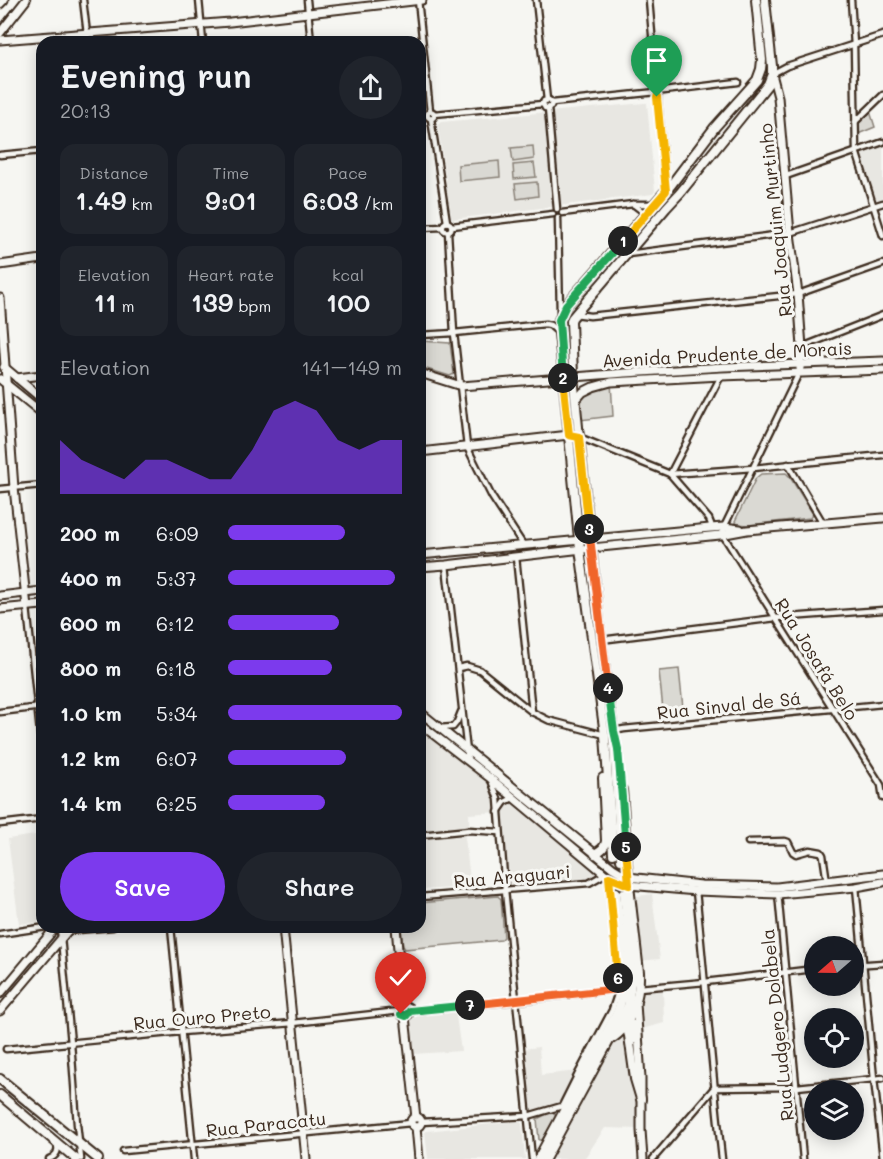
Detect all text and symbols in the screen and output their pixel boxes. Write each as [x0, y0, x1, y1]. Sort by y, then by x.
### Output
pin [631, 35, 682, 97]
icon: arrive [640, 44, 673, 77]
text: Evening run [60, 53, 252, 96]
button: share [339, 56, 402, 119]
text: 20:13 [60, 97, 110, 123]
street label: Rua Joaquim Murtinho [753, 122, 797, 318]
text: Distance [80, 162, 148, 183]
text: Time [213, 162, 249, 183]
text: Pace [328, 162, 368, 183]
text: 1.49 [75, 183, 126, 217]
text: 9:01 [205, 183, 257, 217]
text: 6:03 [303, 183, 359, 217]
text: km [126, 193, 153, 214]
text: /km [359, 193, 393, 214]
pin: 1 [608, 226, 638, 256]
text: 1 [619, 230, 627, 251]
text: Elevation [78, 264, 150, 285]
text: Heart rate [188, 264, 274, 285]
text: kcal [332, 264, 364, 285]
text: 11 [94, 285, 117, 319]
text: 139 [191, 285, 233, 319]
text: 100 [326, 285, 370, 319]
text: m [117, 295, 134, 316]
text: bpm [233, 295, 271, 316]
street label: Avenida Prudente de Morais [601, 335, 853, 373]
text: Elevation [60, 354, 150, 380]
text: 141–149 m [301, 354, 402, 380]
pin: 2 [548, 363, 578, 393]
text: 2 [559, 367, 567, 388]
pin: 3 [574, 514, 604, 544]
text: 3 [584, 518, 594, 539]
text: 200 m [60, 520, 120, 546]
text: 6:09 [156, 520, 198, 546]
text: 400 m [60, 565, 121, 591]
text: 5:37 [156, 565, 197, 591]
street label: Rua Josafá Belo [770, 593, 864, 725]
text: 600 m [60, 610, 121, 636]
text: 6:12 [156, 610, 194, 636]
text: 800 m [60, 655, 121, 681]
text: 6:18 [156, 655, 195, 681]
pin: 4 [593, 673, 623, 703]
text: 4 [603, 677, 613, 698]
street label: Rua Sinval de Sá [656, 686, 802, 724]
text: 1.0 km [60, 700, 122, 726]
text: 5:34 [156, 700, 197, 726]
text: 1.2 km [60, 745, 120, 771]
text: 6:07 [156, 745, 198, 771]
text: 1.4 km [60, 790, 122, 816]
text: 6:25 [156, 790, 197, 816]
pin: 5 [611, 832, 641, 862]
text: 5 [621, 836, 631, 857]
button: Save [60, 852, 225, 921]
button: Share [237, 852, 402, 921]
street label: Rua Araguari [453, 859, 571, 893]
street label: Rua Ludgero Dolabela [755, 928, 799, 1122]
north arrow [804, 936, 864, 996]
map controls [804, 936, 864, 1140]
pin [375, 952, 426, 1014]
icon: check [384, 961, 417, 994]
pin: 6 [603, 963, 633, 993]
text: 6 [613, 967, 623, 988]
pin: 7 [455, 990, 485, 1020]
text: 7 [466, 994, 474, 1015]
street label: Rua Ouro Preto [132, 999, 272, 1035]
button: locate [804, 1008, 864, 1068]
button: layers [804, 1080, 864, 1140]
street label: Rua Paracatu [205, 1106, 327, 1142]

